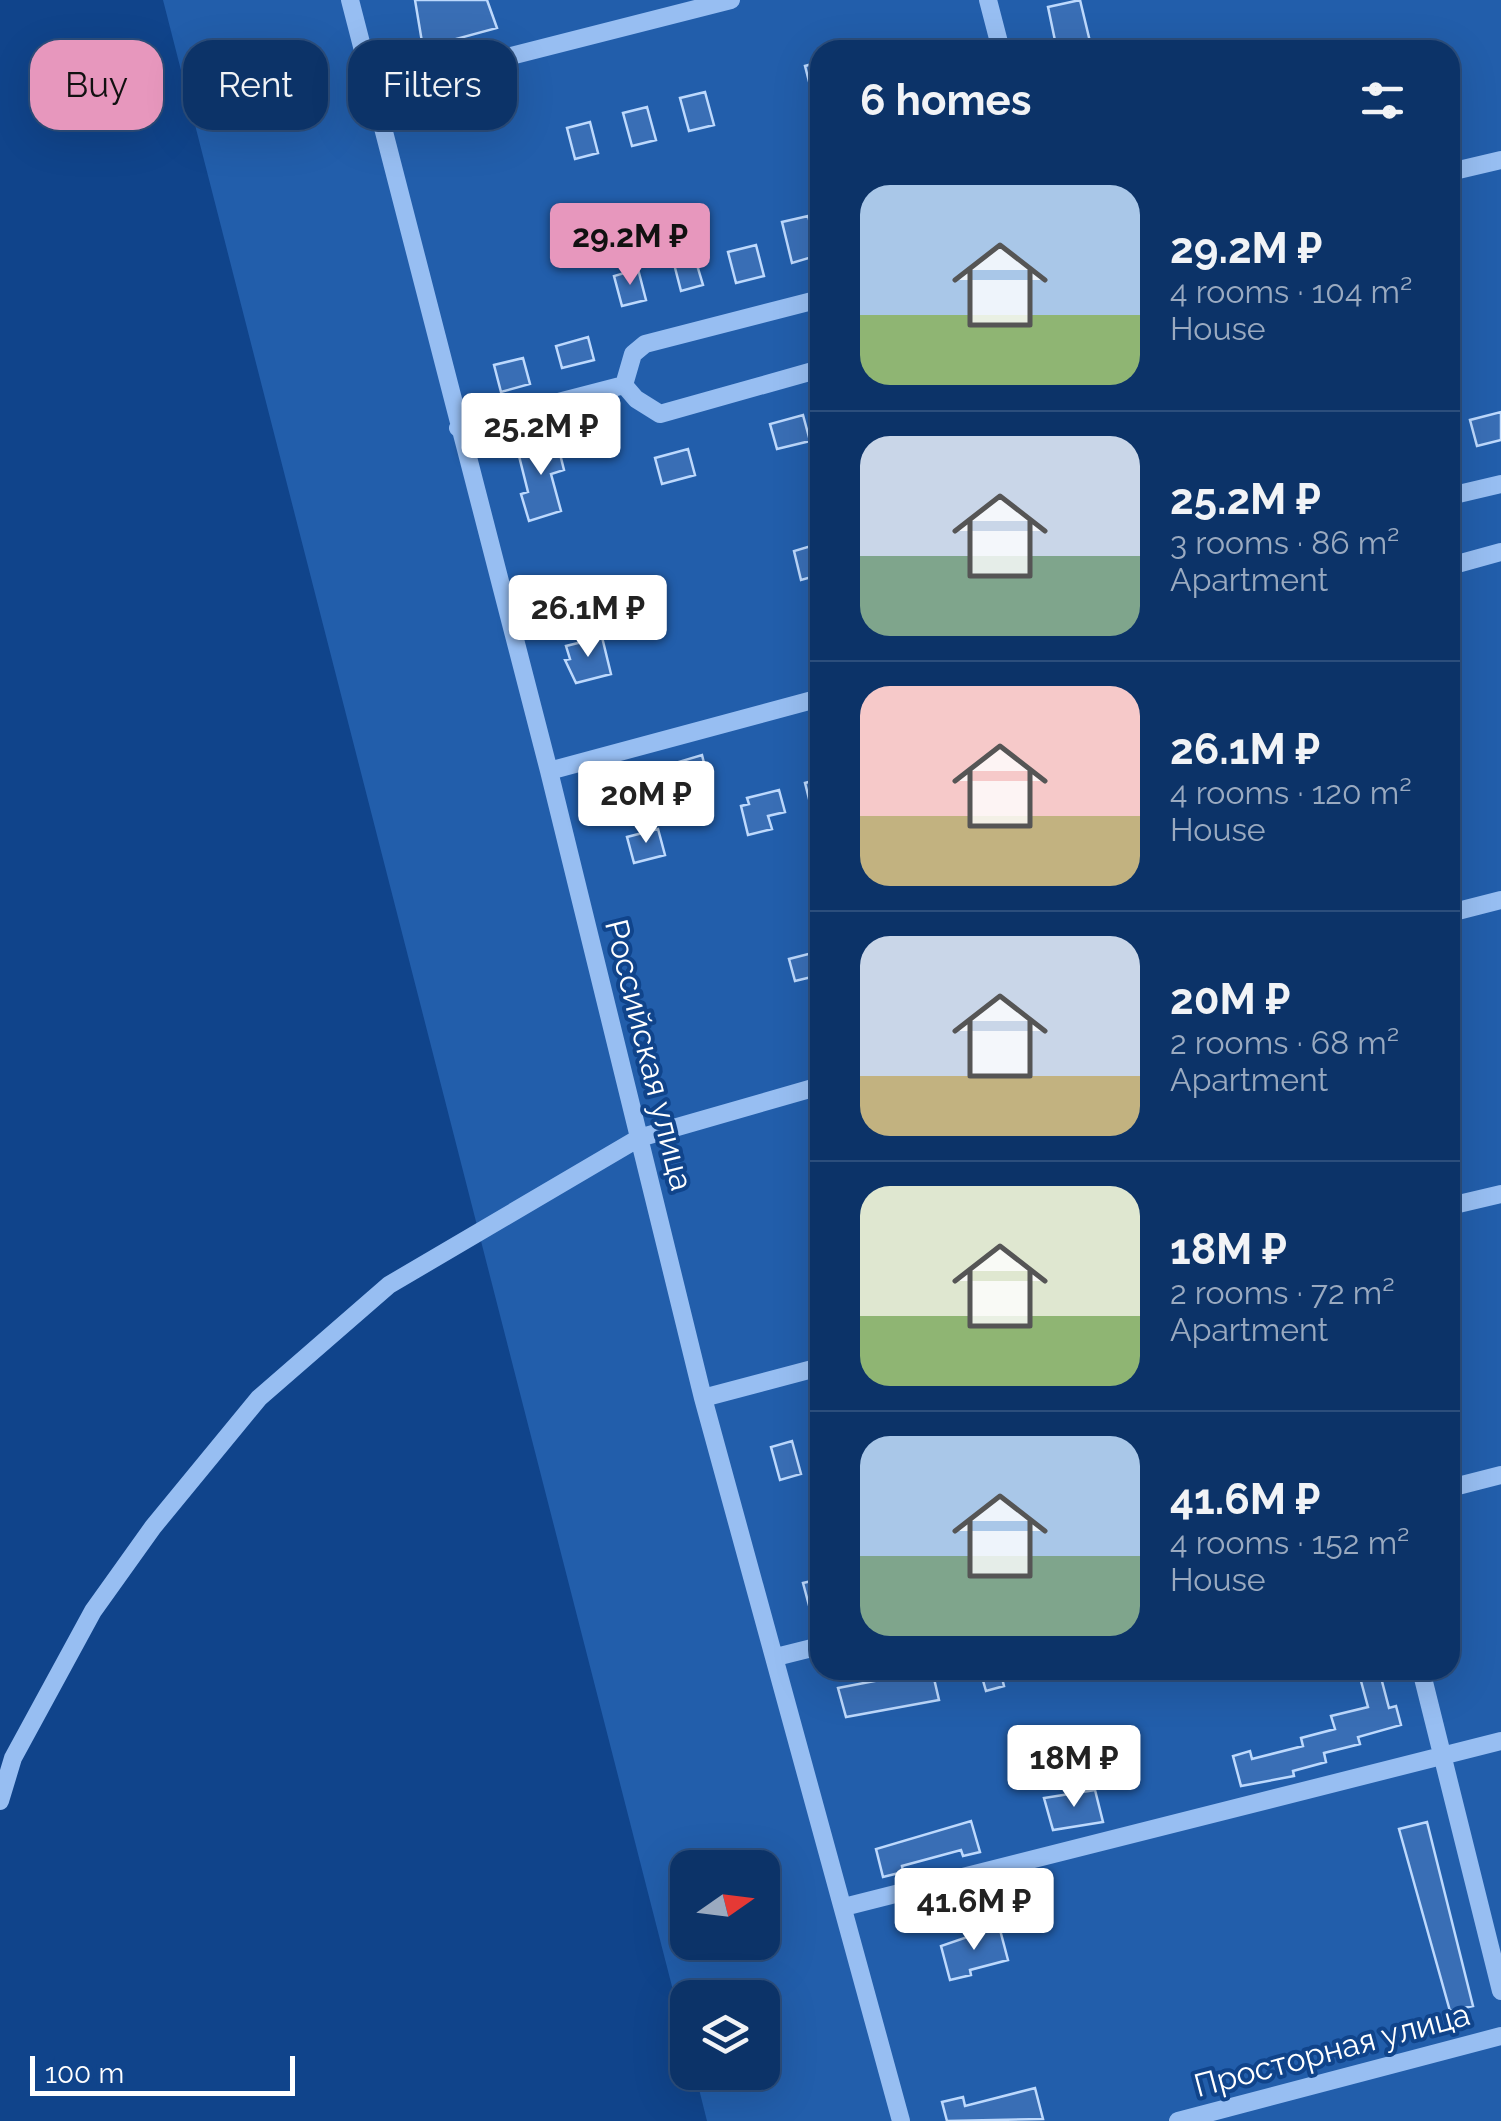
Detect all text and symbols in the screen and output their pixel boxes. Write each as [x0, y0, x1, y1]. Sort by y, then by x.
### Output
chip: Buy [30, 40, 163, 130]
chip: Rent [183, 40, 328, 130]
chip: Filters [348, 40, 517, 130]
icon: filters [1355, 73, 1410, 128]
text: 6 homes [860, 76, 1031, 125]
pin: 29.2M ₽ [538, 203, 722, 288]
text: 29.2M ₽ [572, 217, 688, 254]
text: 29.2M ₽ [1170, 224, 1322, 273]
icon: home [940, 225, 1060, 345]
text: 4 rooms · 104 m² [1170, 273, 1412, 310]
text: House [1170, 310, 1266, 347]
pin: 25.2M ₽ [449, 393, 633, 478]
text: 25.2M ₽ [484, 407, 598, 444]
text: 25.2M ₽ [1170, 475, 1321, 524]
icon: home [940, 476, 1060, 596]
text: 3 rooms · 86 m² [1170, 524, 1400, 561]
text: Apartment [1170, 561, 1328, 598]
pin: 26.1M ₽ [496, 575, 680, 660]
text: 26.1M ₽ [531, 589, 645, 626]
text: 26.1M ₽ [1170, 725, 1320, 774]
icon: home [940, 726, 1060, 846]
pin: 20M ₽ [576, 761, 716, 846]
text: 4 rooms · 120 m² [1170, 774, 1412, 811]
text: 20M ₽ [600, 775, 692, 812]
text: House [1170, 811, 1266, 848]
street label: Российская улица [598, 916, 701, 1194]
text: 20M ₽ [1170, 975, 1290, 1024]
icon: home [940, 976, 1060, 1096]
text: 2 rooms · 68 m² [1170, 1024, 1399, 1061]
text: Apartment [1170, 1061, 1328, 1098]
text: 18M ₽ [1170, 1225, 1287, 1274]
icon: home [940, 1226, 1060, 1346]
text: 2 rooms · 72 m² [1170, 1274, 1395, 1311]
text: Apartment [1170, 1311, 1328, 1348]
text: 41.6M ₽ [1170, 1475, 1321, 1524]
icon: home [940, 1476, 1060, 1596]
text: 4 rooms · 152 m² [1170, 1524, 1409, 1561]
text: House [1170, 1561, 1266, 1598]
pin: 18M ₽ [1004, 1725, 1144, 1810]
text: 18M ₽ [1029, 1739, 1119, 1776]
north arrow [670, 1850, 780, 1960]
map controls [670, 1850, 780, 2090]
pin: 41.6M ₽ [882, 1868, 1066, 1953]
text: 41.6M ₽ [917, 1882, 1031, 1919]
button: layers [670, 1980, 780, 2090]
street label: Просторная улица [1190, 1995, 1474, 2104]
scale bar [30, 2051, 295, 2096]
text: 100 m [45, 2057, 124, 2090]

